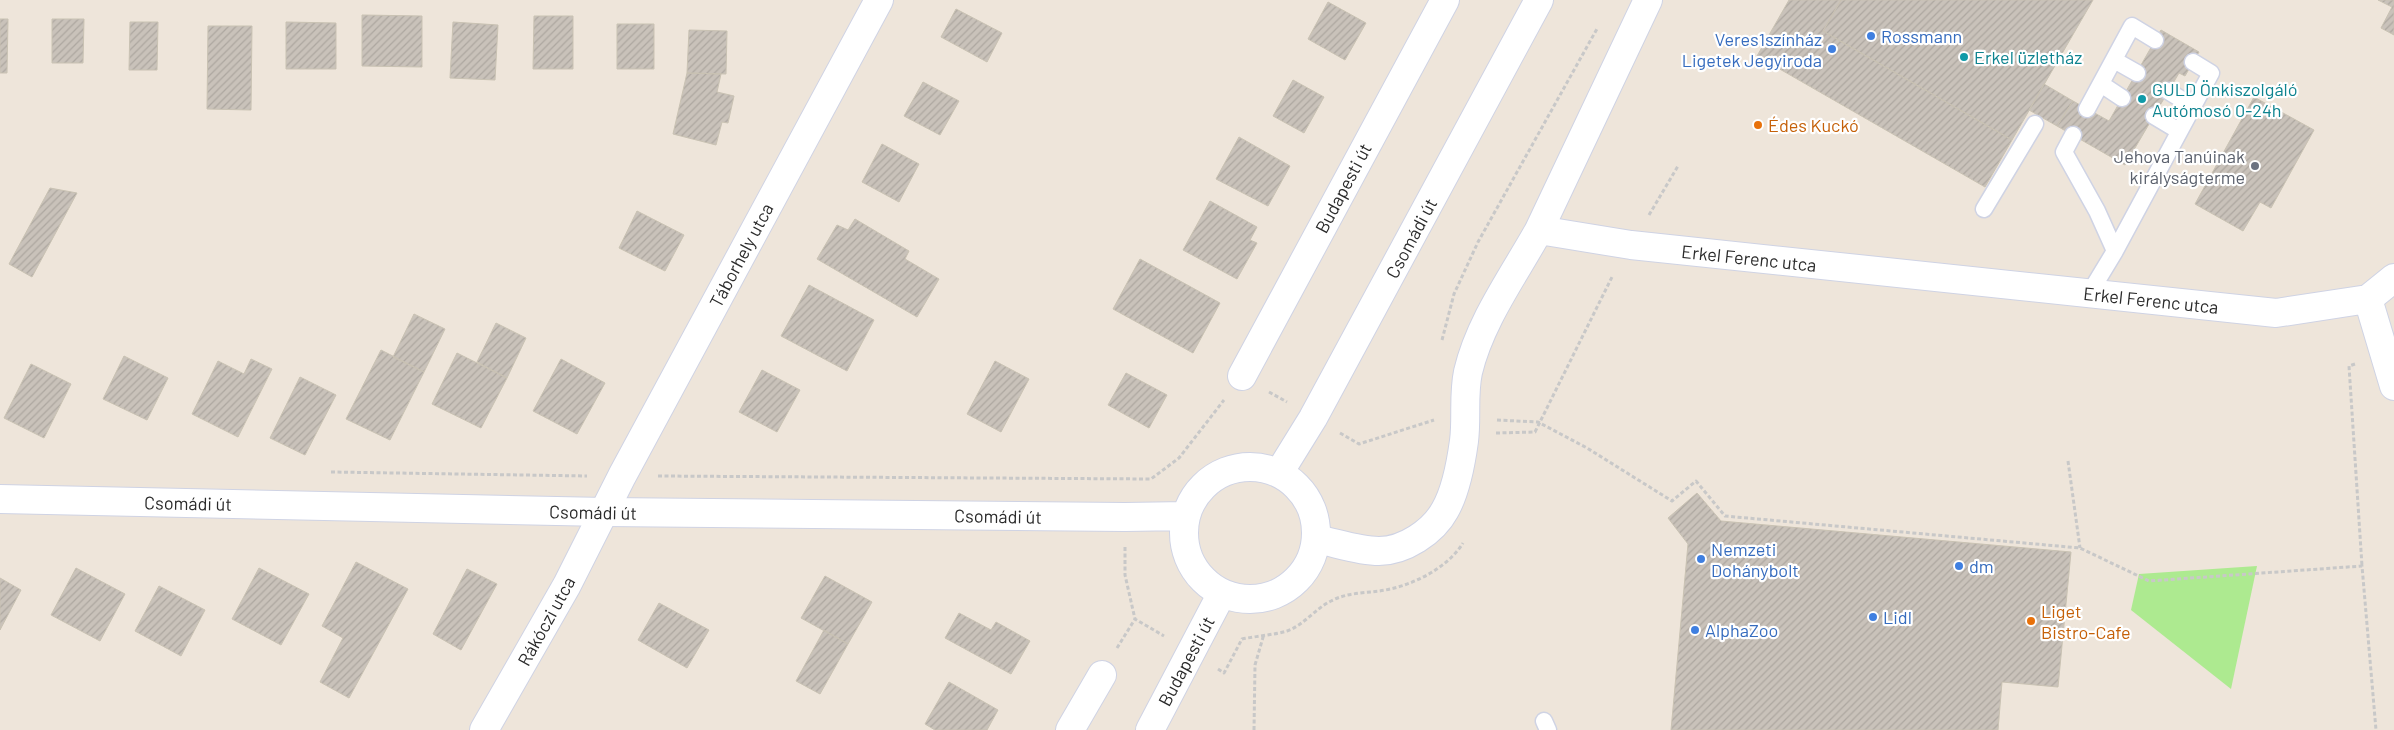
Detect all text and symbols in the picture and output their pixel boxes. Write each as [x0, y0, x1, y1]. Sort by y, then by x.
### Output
place label: Rossmann [1881, 25, 1962, 47]
place label: Veres1színház Ligetek Jegyiroda [1682, 28, 1822, 71]
marker: Rossmann [1865, 30, 1877, 42]
marker: Veres1színház Ligetek Jegyiroda [1826, 43, 1838, 55]
place label: Erkel üzletház [1974, 46, 2082, 68]
marker: Erkel üzletház [1958, 51, 1970, 63]
place label: GULD Önkiszolgáló Autómosó 0-24h [2152, 78, 2297, 121]
marker: GULD Önkiszolgáló Autómosó 0-24h [2136, 93, 2148, 105]
place label: Édes Kuckó [1768, 114, 1859, 136]
marker: Édes Kuckó [1752, 119, 1764, 131]
street label: Budapesti út [1310, 139, 1376, 237]
place label: Jehova Tanúinak királyságterme [2114, 145, 2245, 188]
marker: Jehova Tanúinak királyságterme [2249, 160, 2261, 172]
street label: Csomádi út [1381, 194, 1441, 282]
street label: Táborhely utca [704, 199, 778, 311]
street label: Erkel Ferenc utca [1680, 240, 1818, 276]
street label: Erkel Ferenc utca [2082, 282, 2220, 318]
street label: Csomádi út [144, 491, 232, 515]
street label: Csomádi út [549, 500, 637, 524]
street label: Csomádi út [954, 504, 1042, 528]
place label: Nemzeti Dohánybolt [1711, 538, 1799, 581]
marker: Nemzeti Dohánybolt [1695, 553, 1707, 565]
place label: dm [1969, 555, 1994, 577]
marker: dm [1953, 560, 1965, 572]
street label: Rákóczi utca [512, 573, 580, 669]
place label: Liget Bistro-Cafe [2041, 600, 2131, 643]
place label: Lidl [1883, 606, 1912, 628]
marker: Lidl [1867, 611, 1879, 623]
street label: Budapesti út [1153, 612, 1219, 710]
marker: Liget Bistro-Cafe [2025, 615, 2037, 627]
place label: AlphaZoo [1705, 619, 1778, 641]
marker: AlphaZoo [1689, 624, 1701, 636]

